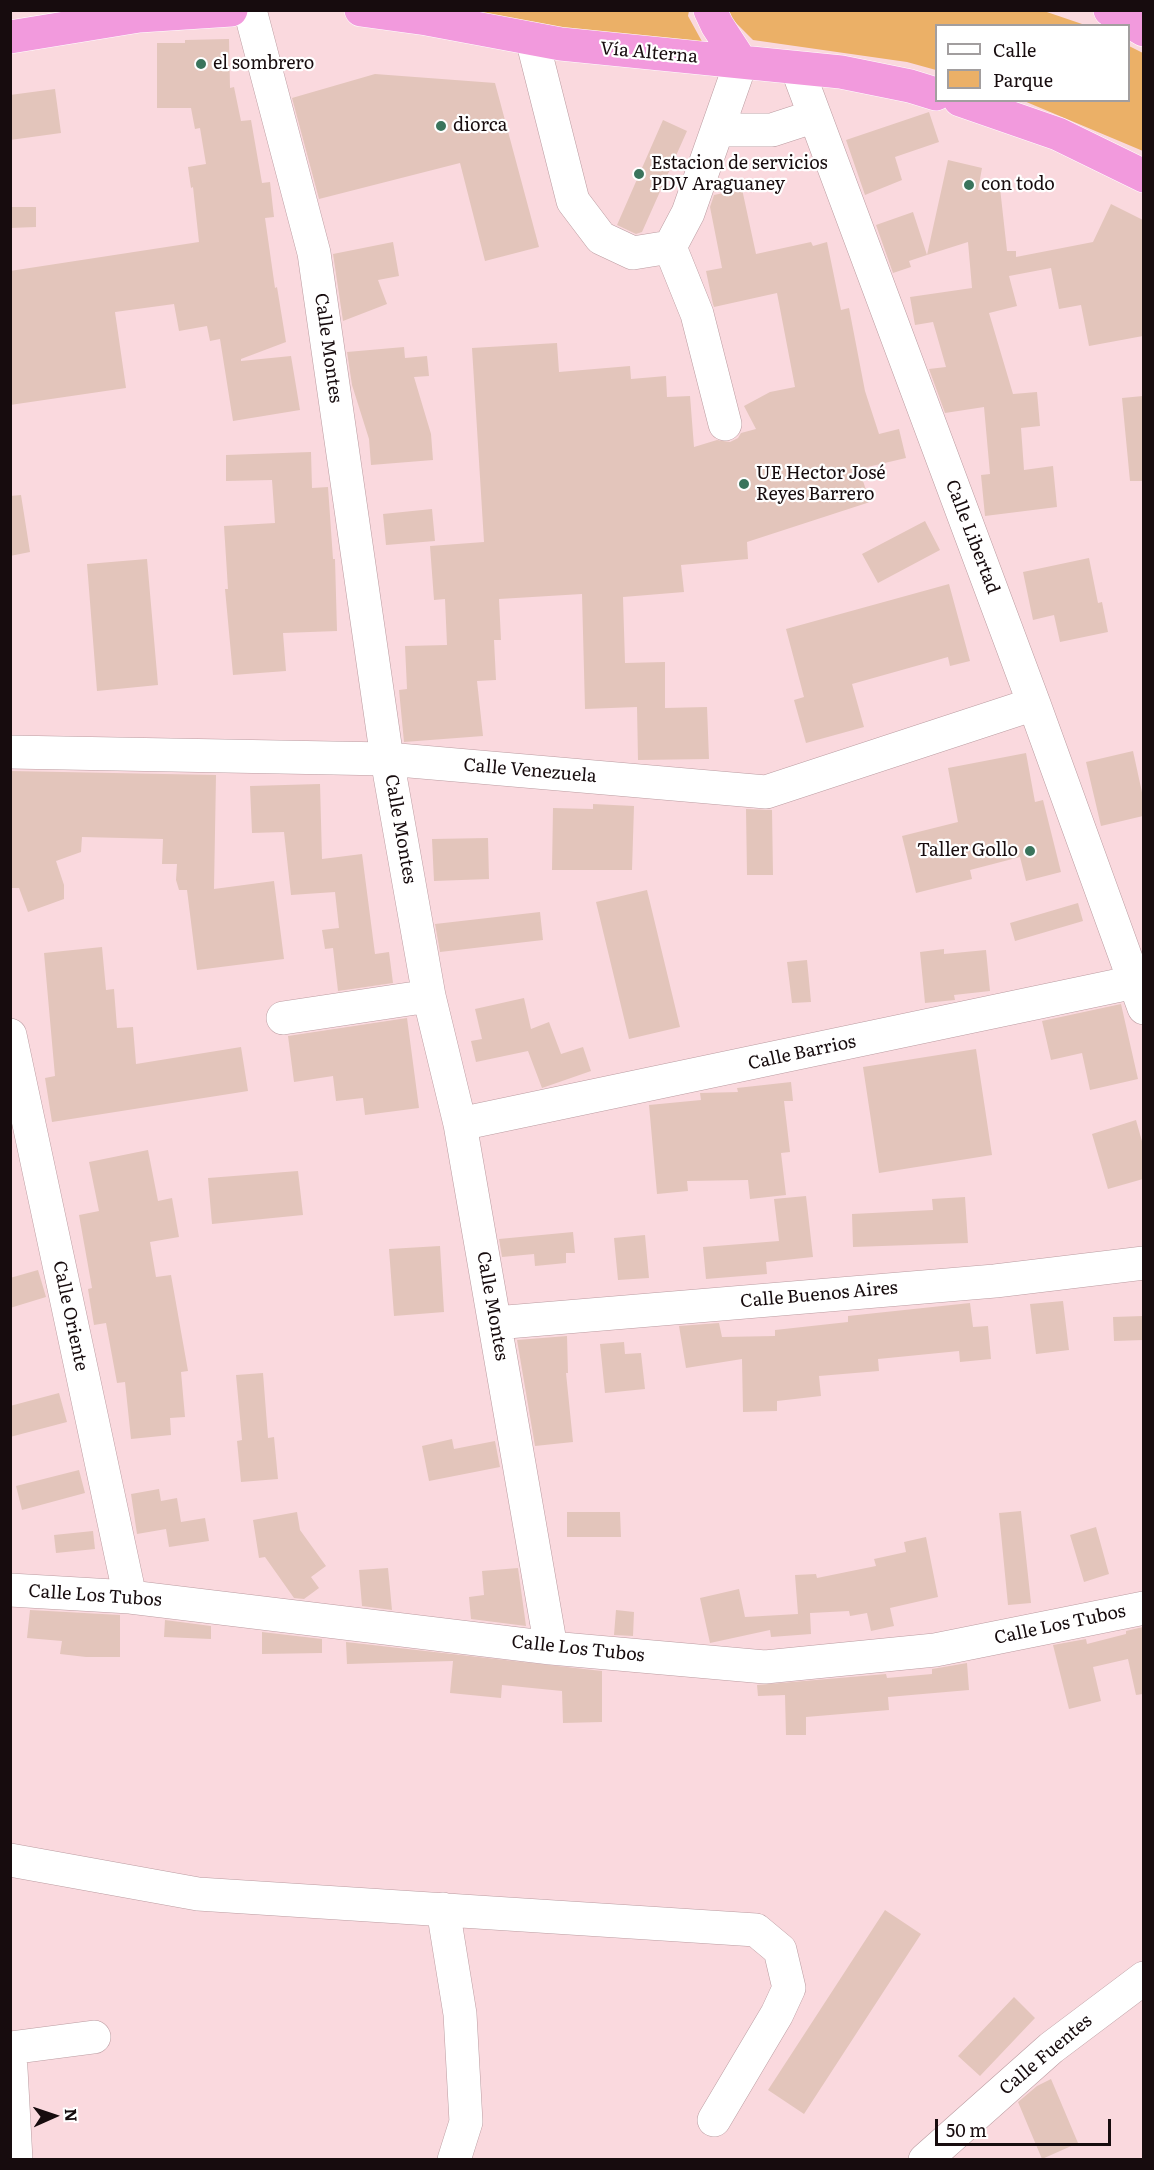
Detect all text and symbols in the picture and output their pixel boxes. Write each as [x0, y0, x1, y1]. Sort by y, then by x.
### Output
legend [935, 24, 1130, 102]
text: Calle [993, 36, 1036, 63]
street label: Vía Alterna [599, 38, 699, 68]
place label: el sombrero [213, 53, 314, 75]
marker: el sombrero [194, 57, 208, 71]
text: Parque [993, 66, 1053, 93]
place label: diorca [453, 115, 507, 137]
marker: diorca [434, 119, 448, 133]
place label: Estacion de servicios PDV Araguaney [651, 153, 828, 195]
marker: Estacion de servicios PDV Araguaney [632, 167, 646, 181]
place label: con todo [981, 174, 1055, 196]
marker: con todo [962, 178, 976, 192]
street label: Calle Montes [310, 292, 346, 404]
place label: UE Hector José Reyes Barrero [756, 463, 886, 506]
marker: UE Hector José Reyes Barrero [737, 477, 751, 491]
street label: Calle Libertad [940, 477, 1004, 597]
street label: Calle Venezuela [463, 754, 597, 788]
street label: Calle Montes [380, 773, 420, 885]
place label: Taller Gollo [917, 840, 1018, 862]
marker: Taller Gollo [1023, 844, 1037, 858]
street label: Calle Barrios [746, 1031, 858, 1075]
street label: Calle Montes [472, 1250, 512, 1362]
street label: Calle Oriente [48, 1259, 92, 1373]
street label: Calle Buenos Aires [739, 1277, 899, 1313]
street label: Calle Los Tubos [28, 1581, 162, 1611]
street label: Calle Los Tubos [992, 1601, 1128, 1649]
street label: Calle Los Tubos [510, 1631, 646, 1667]
street label: Calle Fuentes [995, 2010, 1097, 2100]
north arrow [24, 2086, 84, 2146]
scale bar [938, 2107, 1114, 2145]
text: N [60, 2108, 84, 2122]
text: 50 m [946, 2116, 987, 2143]

